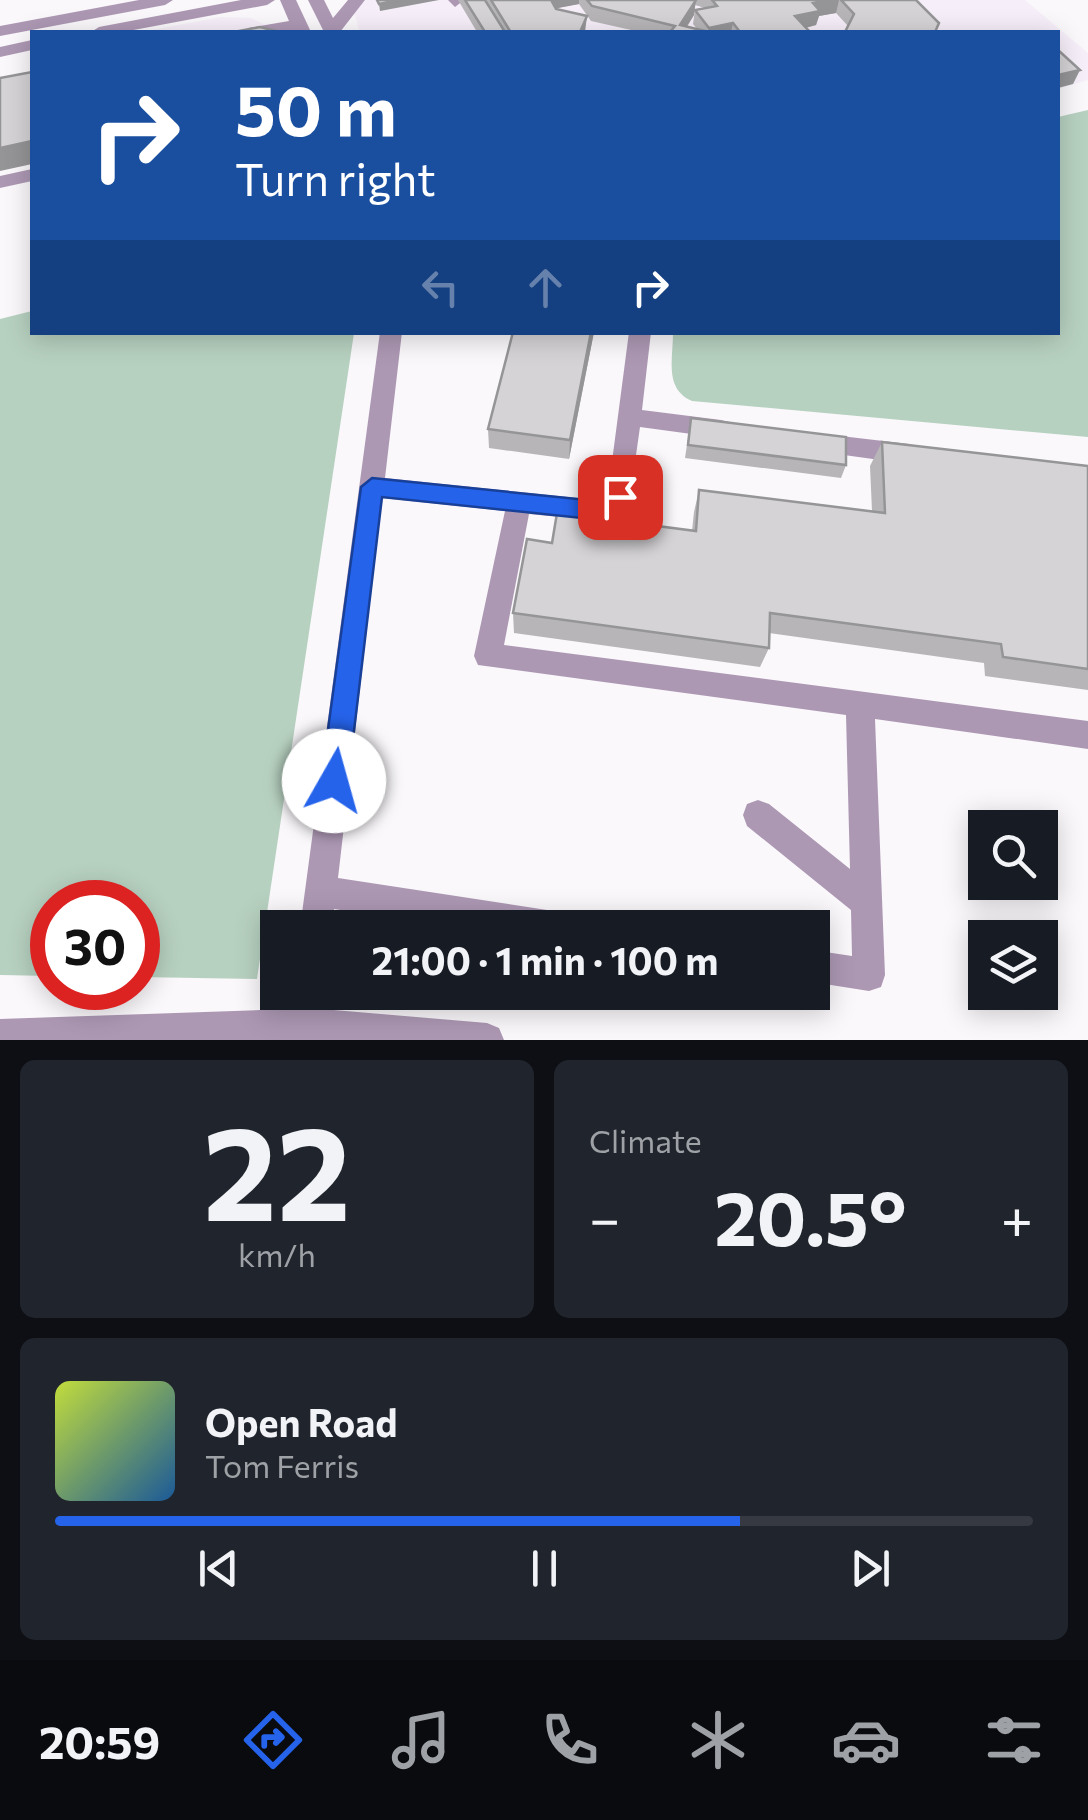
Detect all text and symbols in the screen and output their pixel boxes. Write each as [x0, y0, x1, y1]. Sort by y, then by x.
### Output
text: 50 m [235, 65, 397, 150]
icon: right [70, 70, 200, 200]
text: Turn right [235, 150, 436, 205]
icon: left [413, 260, 468, 315]
icon: ahead [518, 260, 573, 315]
icon: right [623, 260, 678, 315]
pin [578, 455, 663, 540]
icon: arrive [593, 470, 648, 525]
position arrow [282, 729, 386, 833]
map controls [968, 810, 1058, 1010]
button: search [968, 810, 1058, 900]
speed limit sign: 30 [30, 880, 160, 1010]
button: layers [968, 920, 1058, 1010]
text: 21:00 · 1 min · 100 m [372, 936, 718, 983]
text: 22 [203, 1089, 351, 1248]
text: Climate [589, 1120, 702, 1160]
text: 20.5° [714, 1170, 907, 1261]
text: − [589, 1183, 620, 1250]
text: + [1001, 1183, 1033, 1250]
text: km/h [238, 1234, 316, 1274]
text: Open Road [205, 1398, 398, 1445]
text: Tom Ferris [205, 1445, 359, 1485]
icon: previous [191, 1541, 246, 1596]
icon: pause [517, 1541, 572, 1596]
icon: next [843, 1541, 898, 1596]
icon: directions [238, 1705, 308, 1775]
icon: music [386, 1705, 456, 1775]
icon: phone [535, 1705, 605, 1775]
icon: climate [683, 1705, 753, 1775]
icon: car [831, 1705, 901, 1775]
icon: filters [979, 1705, 1049, 1775]
text: 20:59 [39, 1713, 160, 1768]

